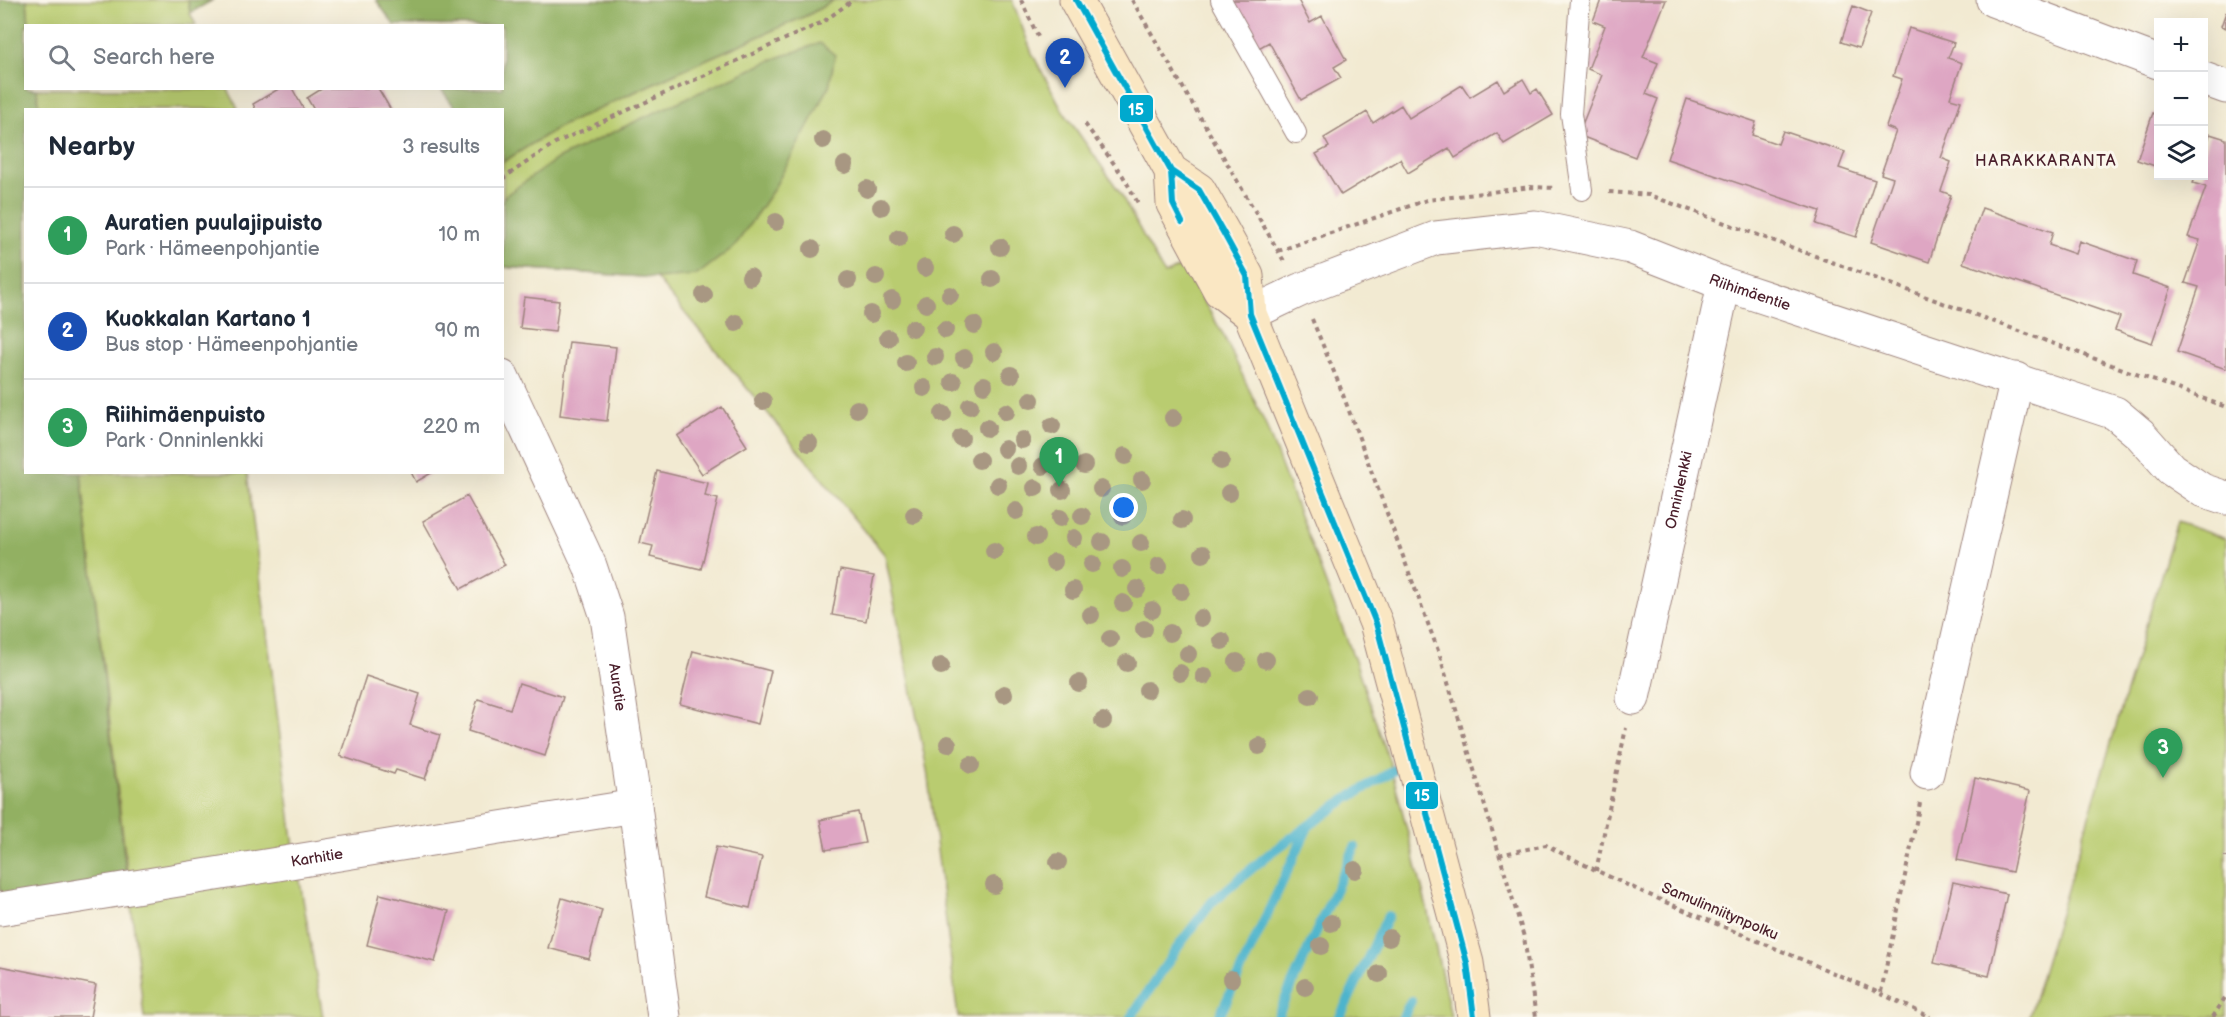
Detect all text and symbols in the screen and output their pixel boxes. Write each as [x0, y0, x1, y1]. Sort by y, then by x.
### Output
map controls [2154, 18, 2208, 180]
button: + [2154, 18, 2208, 72]
search box [24, 24, 504, 90]
pin: 2 [1046, 38, 1084, 88]
icon: search [45, 41, 78, 74]
text: Search here [93, 44, 215, 71]
button: − [2154, 72, 2208, 126]
line badge: 15 [1119, 94, 1154, 123]
text: 15 [1128, 101, 1144, 120]
button: layers [2154, 126, 2208, 180]
text: Nearby [48, 132, 135, 163]
text: 3 results [402, 135, 480, 159]
district label: HARAKKARANTA [1975, 152, 2117, 171]
text: Auratien puulajipuisto [105, 210, 323, 237]
text: 1 [63, 223, 72, 247]
text: 10 m [439, 223, 480, 247]
text: Park · Hämeenpohjantie [105, 237, 320, 261]
street label: Riihimäentie [1706, 270, 1793, 315]
text: Kuokkalan Kartano 1 [105, 306, 311, 333]
text: 2 [62, 319, 73, 343]
text: 90 m [435, 319, 480, 343]
text: Bus stop · Hämeenpohjantie [105, 333, 358, 357]
text: Riihimäenpuisto [105, 402, 265, 429]
text: 3 [62, 415, 73, 439]
text: 220 m [423, 415, 480, 439]
text: Park · Onninlenkki [105, 429, 264, 453]
pin: 1 [1040, 438, 1078, 487]
street label: Onninlenkki [1661, 449, 1697, 531]
your location [1109, 493, 1138, 522]
street label: Auratie [604, 662, 630, 712]
pin: 3 [2144, 728, 2182, 778]
line badge: 15 [1405, 781, 1439, 810]
text: 15 [1414, 787, 1430, 806]
street label: Karhitie [290, 845, 344, 872]
street label: Samulinniitynpolku [1659, 878, 1781, 945]

